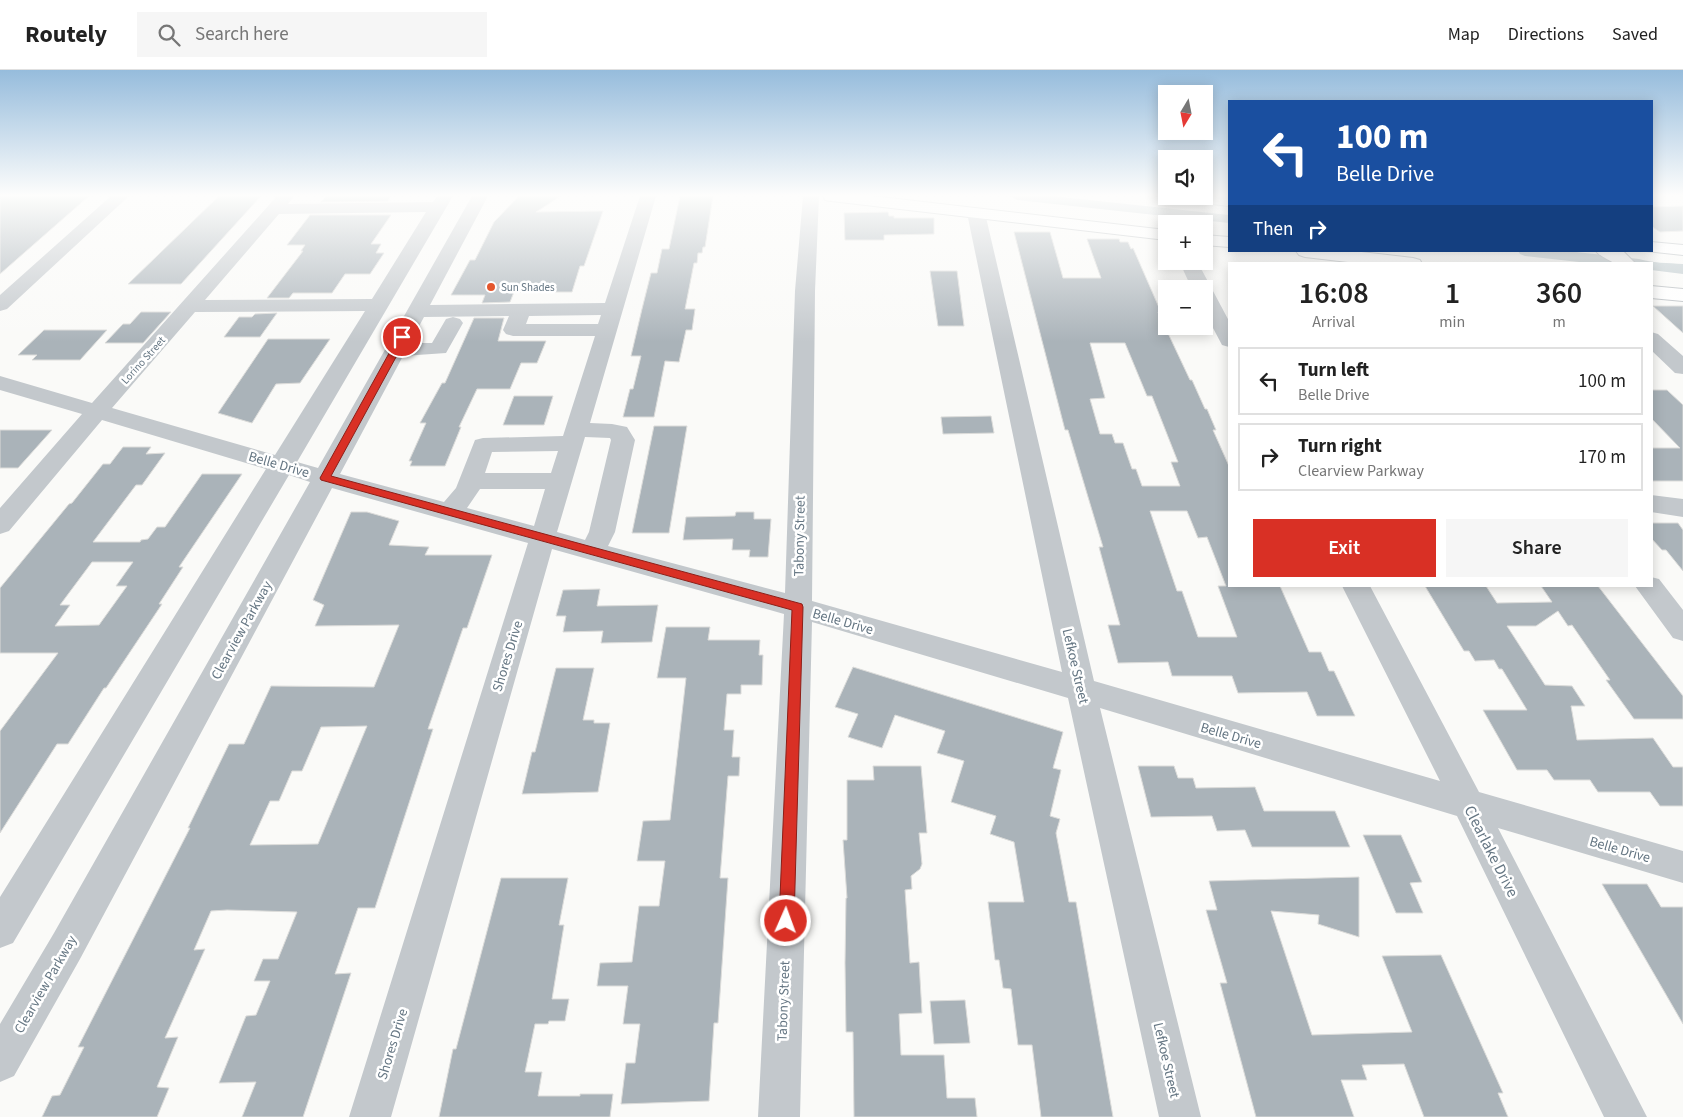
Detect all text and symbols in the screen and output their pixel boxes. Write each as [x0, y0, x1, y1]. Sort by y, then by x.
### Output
search box [137, 12, 487, 57]
text: Routely [25, 17, 107, 52]
icon: search [155, 21, 183, 49]
text: Search here [195, 21, 289, 48]
text: Map [1448, 22, 1480, 47]
text: Directions [1508, 22, 1584, 47]
text: Saved [1612, 22, 1658, 47]
north arrow [1158, 85, 1212, 140]
map controls [1158, 85, 1213, 335]
text: 100 m [1336, 112, 1428, 162]
icon: left [1253, 120, 1318, 185]
button: sound [1158, 150, 1213, 205]
text: Belle Drive [1336, 158, 1434, 190]
button: + [1158, 215, 1213, 270]
icon: right [1303, 215, 1331, 243]
text: Then [1253, 216, 1293, 243]
text: 16:08 [1299, 272, 1369, 315]
text: 1 [1445, 272, 1460, 315]
text: 360 [1536, 272, 1582, 315]
place label: Sun Shades [501, 280, 555, 295]
button: − [1158, 280, 1213, 335]
marker: Sun Shades [485, 281, 497, 293]
text: Arrival [1312, 311, 1355, 333]
text: min [1439, 311, 1465, 333]
text: m [1553, 311, 1566, 333]
pin [381, 316, 423, 358]
icon: arrive [388, 323, 416, 351]
street label: Lorino Street [118, 333, 169, 387]
text: Turn left [1298, 357, 1369, 384]
icon: left [1255, 367, 1283, 395]
text: 100 m [1578, 368, 1626, 395]
text: Belle Drive [1298, 384, 1369, 406]
text: Turn right [1298, 433, 1382, 460]
icon: right [1255, 443, 1283, 471]
text: 170 m [1578, 444, 1626, 471]
street label: Belle Drive [246, 447, 312, 483]
text: Clearview Parkway [1298, 460, 1424, 482]
street label: Tabony Street [789, 495, 811, 577]
button: Exit [1253, 519, 1436, 577]
button: Share [1446, 519, 1628, 577]
street label: Clearview Parkway [206, 577, 278, 683]
street label: Belle Drive [810, 604, 876, 640]
street label: Shores Drive [488, 618, 528, 694]
street label: Lefkoe Street [1057, 627, 1093, 706]
street label: Belle Drive [1198, 718, 1264, 754]
street label: Clearlake Drive [1459, 802, 1524, 901]
street label: Belle Drive [1587, 832, 1653, 868]
position arrow [759, 894, 811, 946]
street label: Clearview Parkway [10, 931, 82, 1037]
street label: Tabony Street [773, 960, 795, 1042]
street label: Shores Drive [373, 1006, 413, 1082]
street label: Lefkoe Street [1148, 1021, 1184, 1100]

